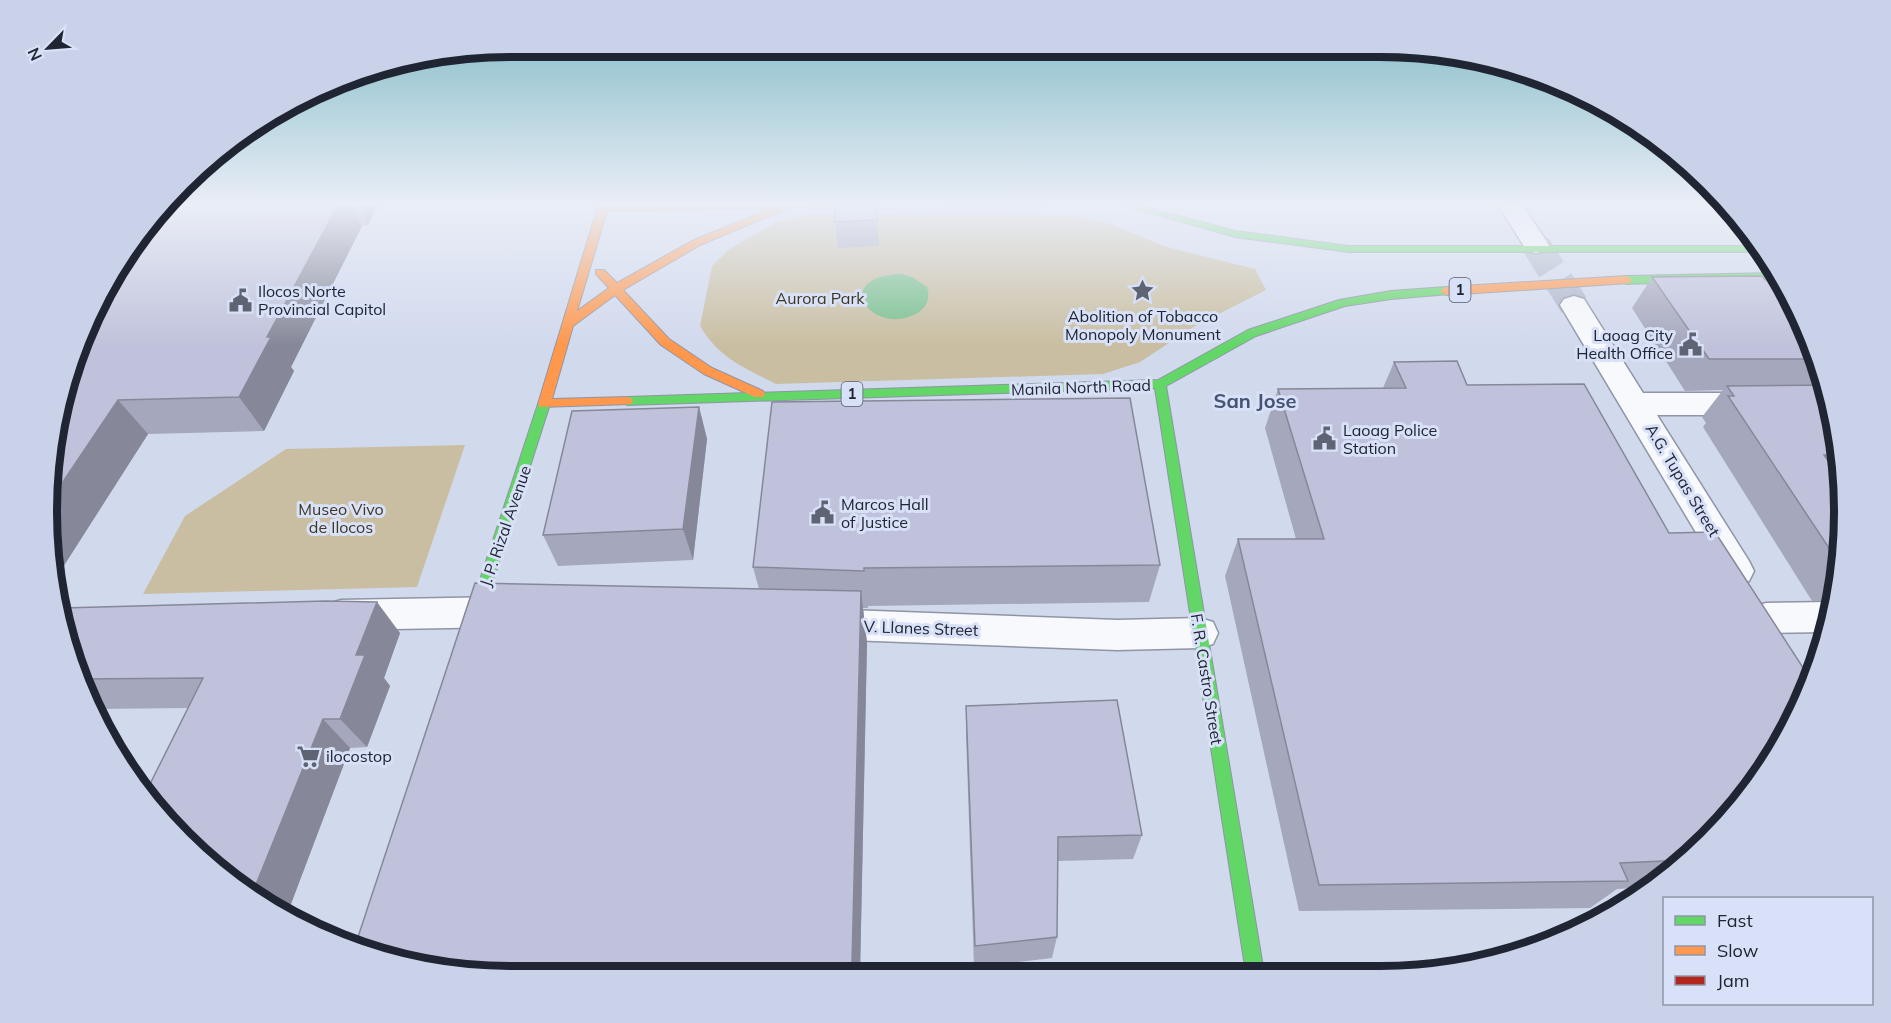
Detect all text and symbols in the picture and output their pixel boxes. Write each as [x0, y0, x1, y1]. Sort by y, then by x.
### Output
north arrow [18, 18, 78, 78]
text: N [23, 45, 46, 64]
place icon: Abolition of Tobacco Monopoly Monument [1130, 278, 1156, 304]
road number: 1 [1450, 278, 1470, 302]
place label: Ilocos Norte Provincial Capitol [258, 281, 386, 319]
public building icon: Ilocos Norte Provincial Capitol [227, 287, 253, 313]
park label: Aurora Park [775, 288, 865, 308]
place label: Abolition of Tobacco Monopoly Monument [1065, 306, 1221, 344]
place label: Laoag City Health Office [1576, 325, 1673, 363]
public building icon: Laoag City Health Office [1678, 331, 1704, 357]
street label: Manila North Road [1011, 375, 1151, 399]
road number: 1 [842, 382, 862, 406]
district label: San Jose [1214, 388, 1296, 413]
place label: Laoag Police Station [1343, 420, 1437, 458]
street label: A.G. Tupas Street [1641, 420, 1725, 540]
public building icon: Laoag Police Station [1312, 426, 1338, 452]
street label: J. P. Rizal Avenue [475, 463, 535, 589]
place label: Marcos Hall of Justice [841, 494, 929, 532]
park label: Museo Vivo de Ilocos [298, 499, 384, 537]
public building icon: Marcos Hall of Justice [810, 500, 836, 526]
street label: F. R. Castro Street [1187, 612, 1227, 746]
street label: V. Llanes Street [863, 616, 979, 640]
supermarket icon: ilocostop [295, 743, 321, 769]
place label: ilocostop [326, 746, 392, 766]
legend [1663, 897, 1873, 1005]
text: Fast [1717, 909, 1753, 932]
text: Slow [1717, 939, 1759, 962]
text: Jam [1717, 969, 1750, 992]

